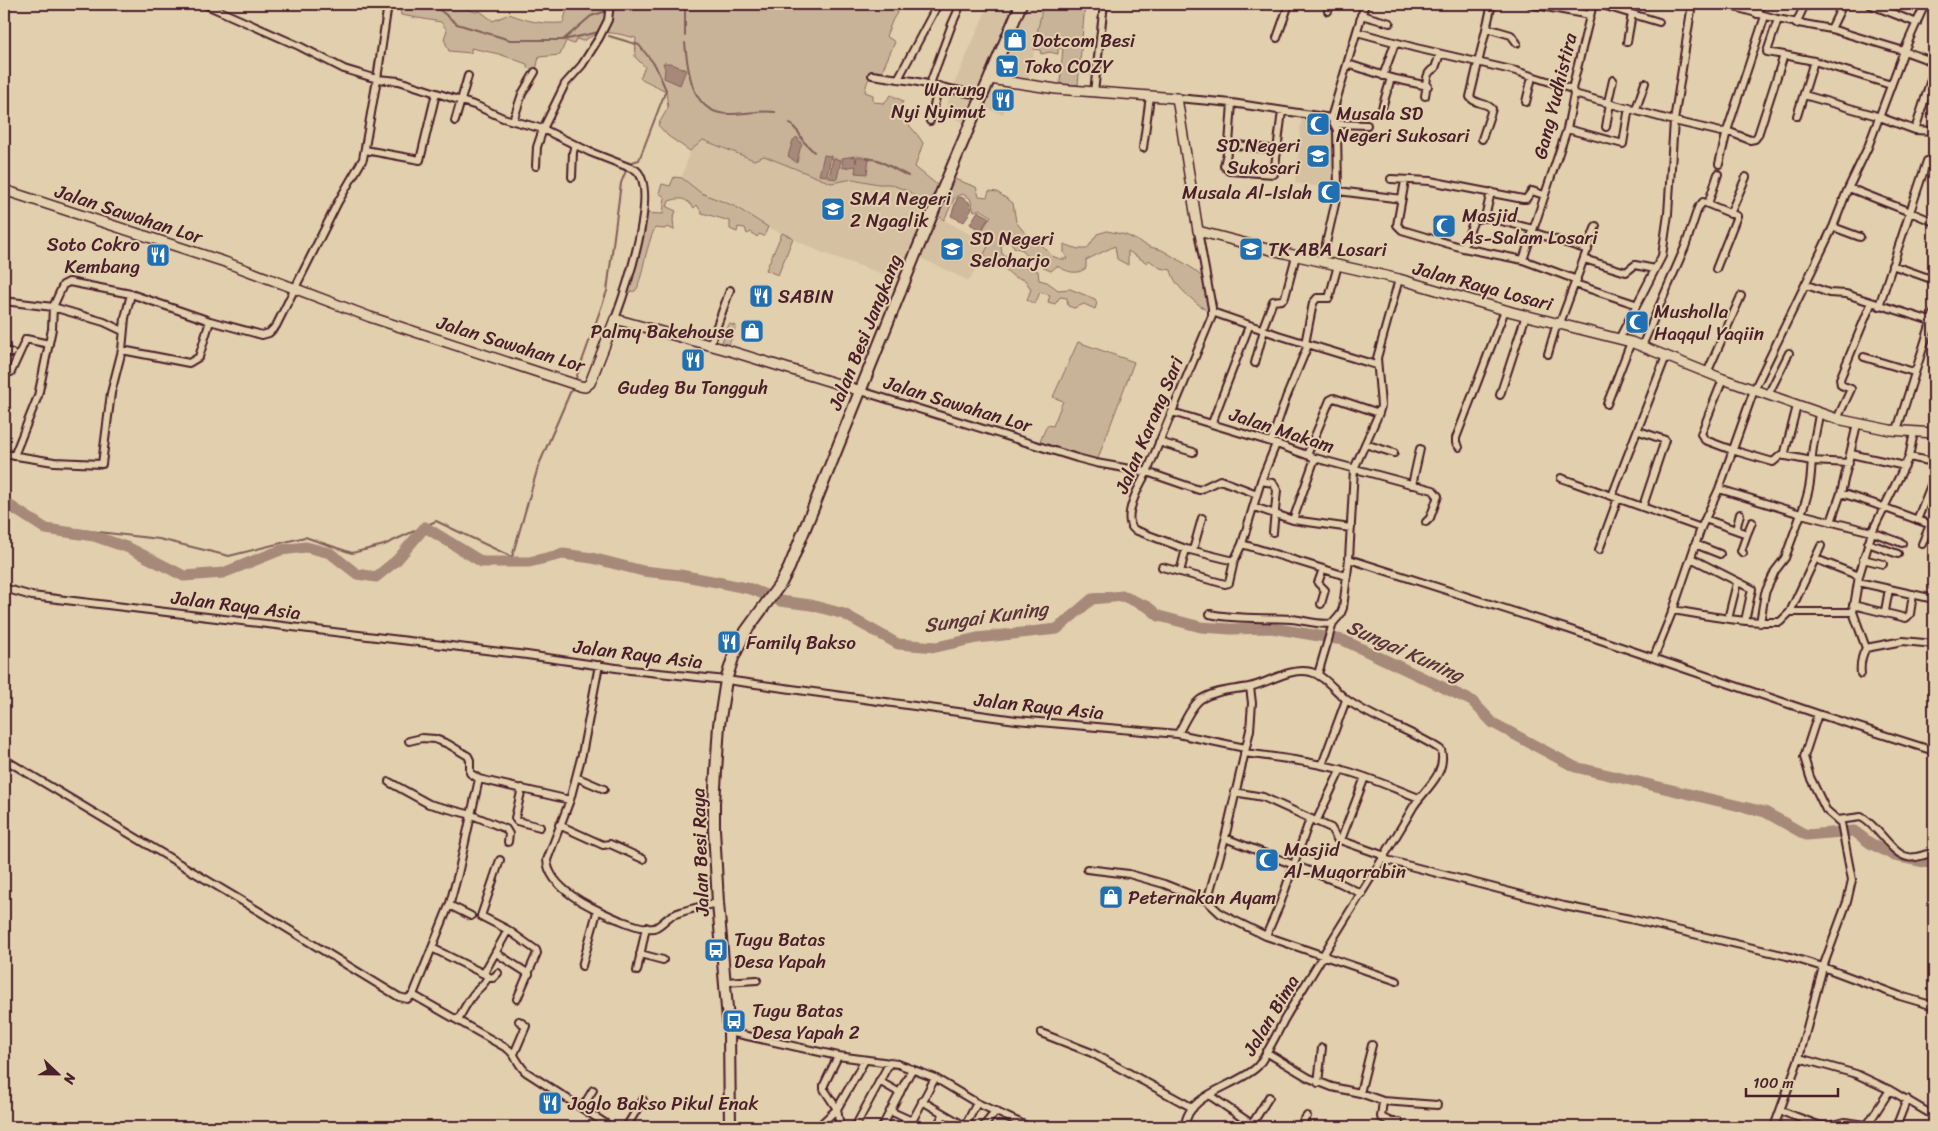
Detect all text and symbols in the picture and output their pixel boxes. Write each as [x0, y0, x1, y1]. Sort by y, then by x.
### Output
place label: Dotcom Besi [1032, 24, 1136, 57]
shop icon: Dotcom Besi [1002, 27, 1028, 53]
street label: Gang Yudhistira [1523, 29, 1587, 163]
place label: Toko COZY [1024, 50, 1114, 83]
supermarket icon: Toko COZY [994, 53, 1020, 79]
place label: Warung Nyi Nyimut [891, 73, 986, 128]
restaurant icon: Warung Nyi Nyimut [990, 87, 1016, 113]
place label: Musala SD Negeri Sukosari [1336, 97, 1470, 152]
mosque icon: Musala SD Negeri Sukosari [1305, 111, 1331, 137]
place label: SD Negeri Sukosari [1216, 129, 1301, 184]
school or university icon: SD Negeri Sukosari [1305, 143, 1331, 169]
street label: Jalan Sawahan Lor [50, 174, 208, 254]
place label: Musala Al-Islah [1182, 176, 1312, 209]
mosque icon: Musala Al-Islah [1316, 179, 1342, 205]
place label: SMA Negeri 2 Ngaglik [850, 182, 952, 237]
school or university icon: SMA Negeri 2 Ngaglik [820, 196, 846, 222]
place label: Masjid As-Salam Losari [1461, 199, 1598, 254]
mosque icon: Masjid As-Salam Losari [1431, 213, 1457, 239]
place label: SD Negeri Seloharjo [970, 222, 1055, 277]
place label: Soto Cokro Kembang [47, 228, 140, 283]
place label: TK ABA Losari [1268, 233, 1387, 266]
school or university icon: SD Negeri Seloharjo [939, 236, 965, 262]
school or university icon: TK ABA Losari [1238, 236, 1264, 262]
restaurant icon: Soto Cokro Kembang [145, 242, 171, 268]
street label: Jalan Besi Jangkang [818, 249, 911, 416]
street label: Jalan Raya Losari [1408, 251, 1557, 321]
place label: SABIN [778, 280, 834, 313]
restaurant icon: SABIN [748, 283, 774, 309]
place label: Musholla Haqqul Yaqiin [1654, 295, 1764, 350]
street label: Jalan Sawahan Lor [432, 306, 590, 383]
mosque icon: Musholla Haqqul Yaqiin [1624, 309, 1650, 335]
place label: Palmy Bakehouse [591, 315, 734, 348]
shop icon: Palmy Bakehouse [739, 318, 765, 344]
restaurant icon: Gudeg Bu Tangguh [680, 347, 706, 373]
street label: Jalan Karang Sari [1105, 351, 1193, 500]
street label: Jalan Sawahan Lor [879, 366, 1037, 443]
place label: Gudeg Bu Tangguh [618, 371, 768, 404]
street label: Jalan Makam [1224, 397, 1339, 463]
street label: Jalan Raya Asia [169, 581, 303, 629]
water label: Sungai Kuning [922, 591, 1052, 643]
water label: Sungai Kuning [1341, 610, 1471, 693]
place label: Family Bakso [746, 626, 856, 659]
restaurant icon: Family Bakso [716, 629, 742, 655]
street label: Jalan Raya Asia [571, 630, 705, 678]
street label: Jalan Raya Asia [972, 683, 1106, 729]
street label: Jalan Besi Raya [681, 787, 719, 918]
place label: Masjid Al-Muqorrabin [1283, 833, 1406, 888]
mosque icon: Masjid Al-Muqorrabin [1254, 847, 1280, 873]
place label: Peternakan Ayam [1128, 881, 1277, 914]
shop icon: Peternakan Ayam [1098, 884, 1124, 910]
place label: Tugu Batas Desa Yapah [734, 923, 826, 978]
bus stop icon: Tugu Batas Desa Yapah [703, 937, 729, 963]
street label: Jalan Bima [1233, 967, 1309, 1063]
place label: Tugu Batas Desa Yapah 2 [752, 994, 860, 1049]
bus stop icon: Tugu Batas Desa Yapah 2 [721, 1008, 747, 1034]
north arrow [32, 1048, 82, 1098]
scale bar [1746, 1066, 1838, 1098]
text: N [56, 1069, 83, 1088]
text: 100 m [1753, 1070, 1794, 1096]
place label: Joglo Bakso Pikul Enak [567, 1087, 758, 1120]
restaurant icon: Joglo Bakso Pikul Enak [537, 1090, 563, 1116]

